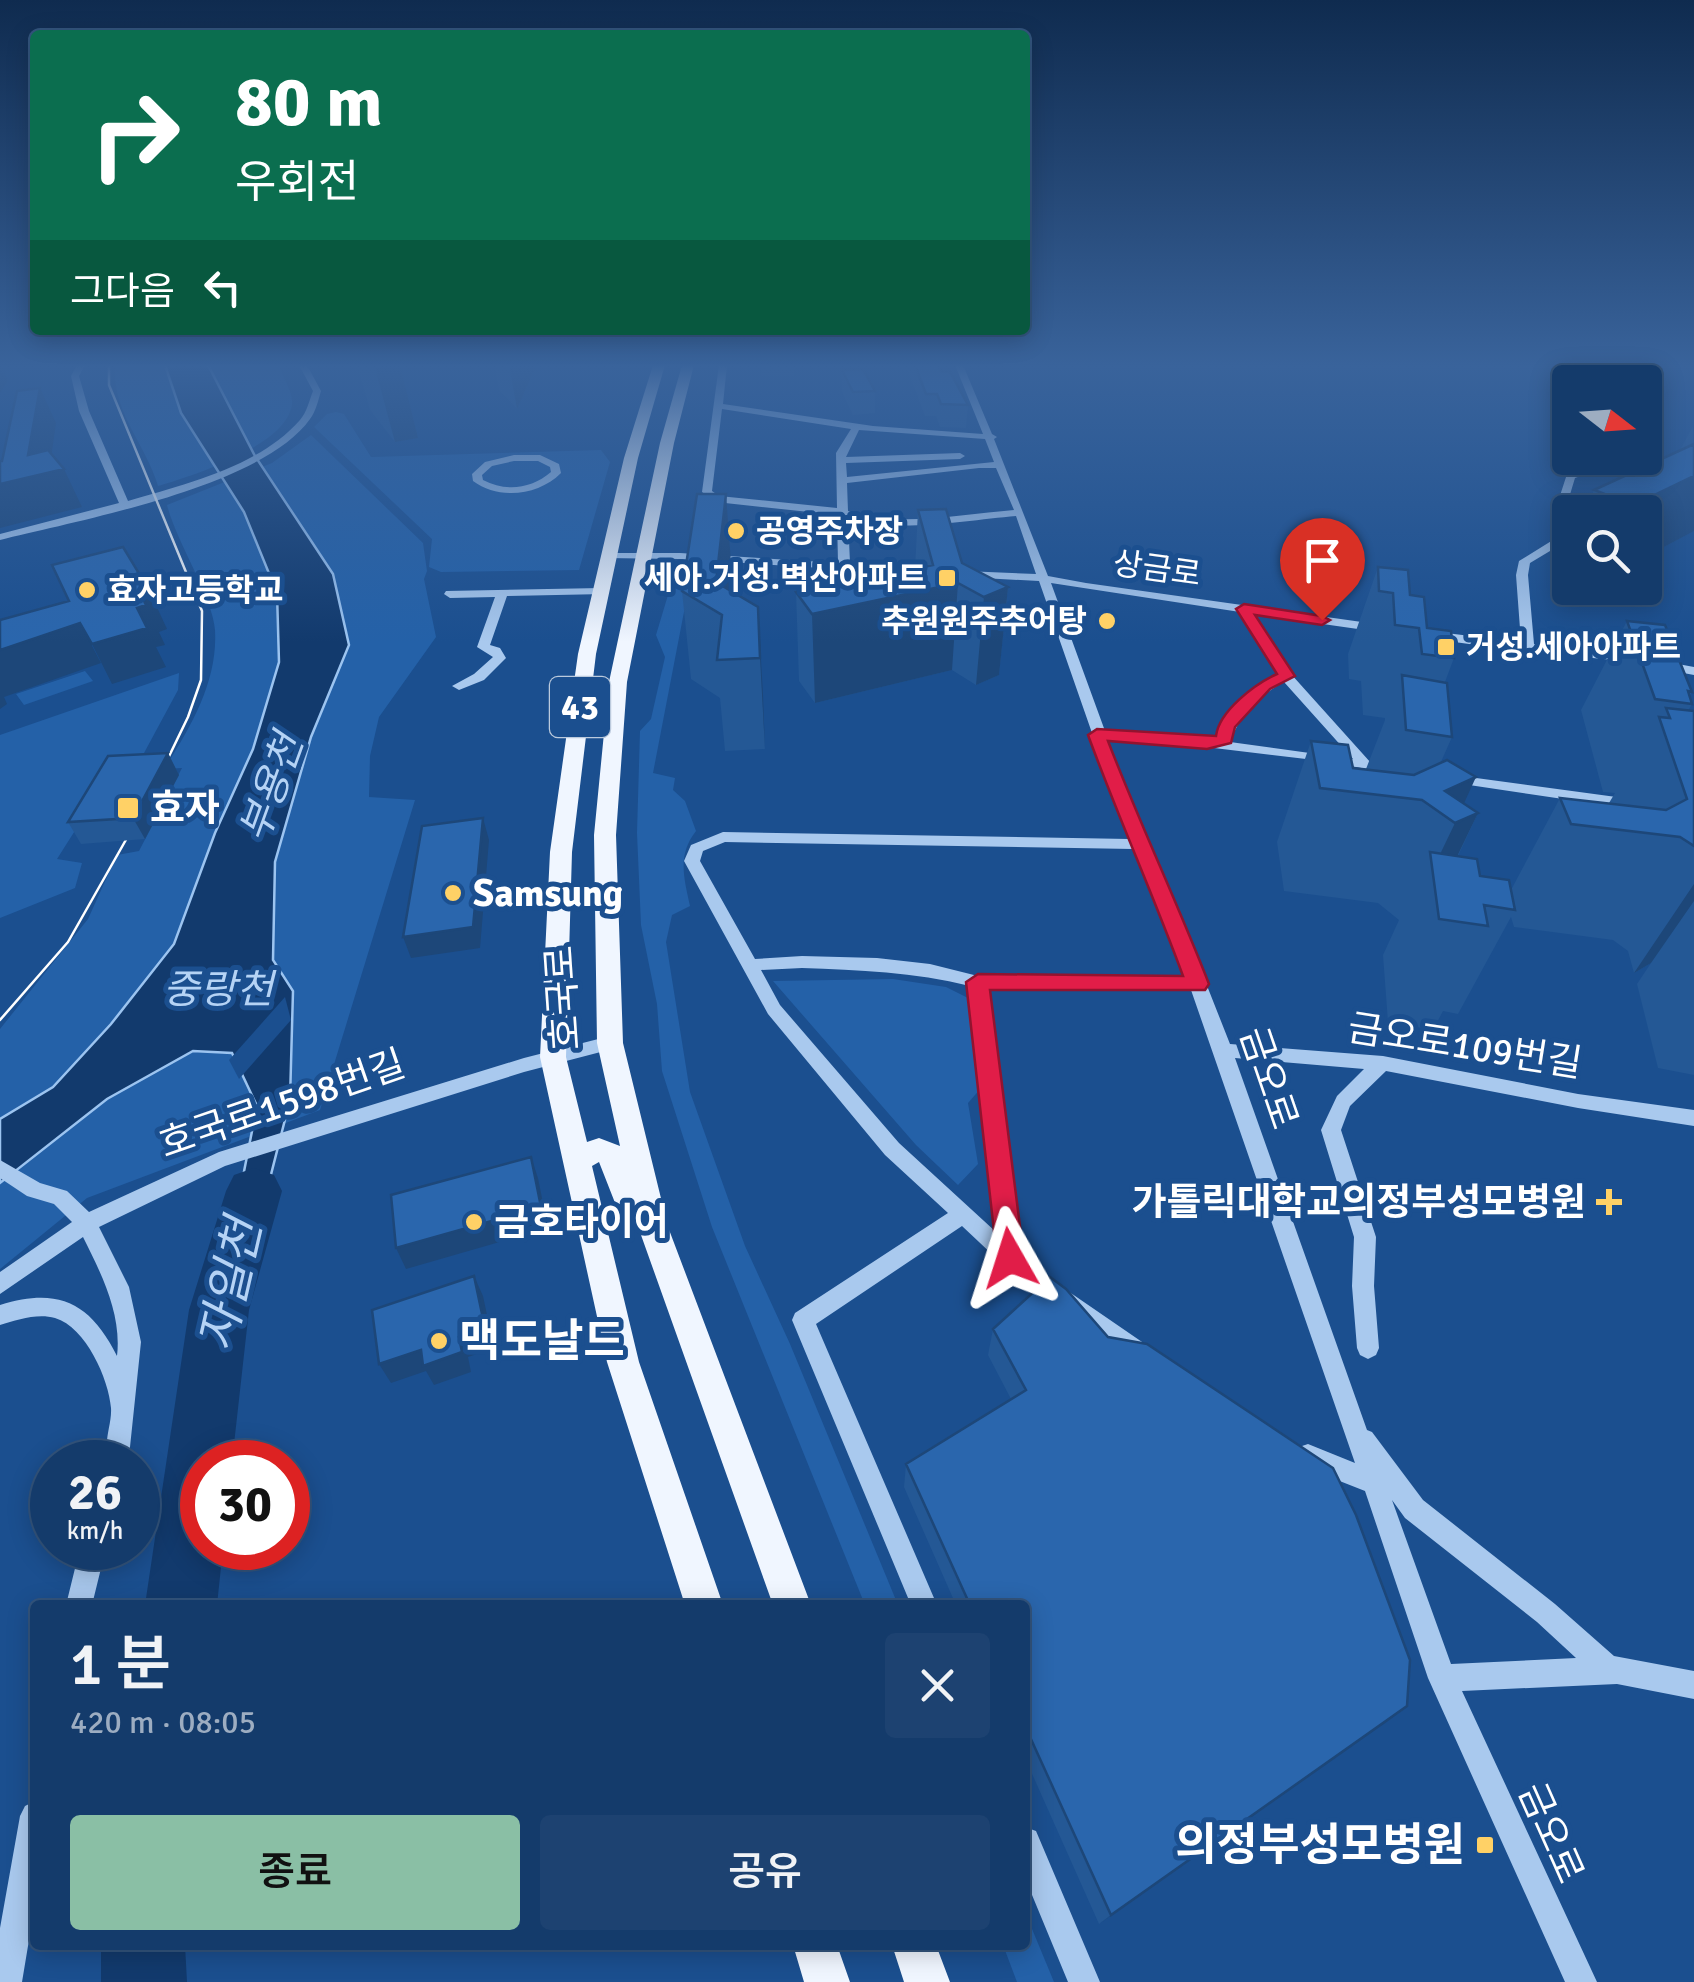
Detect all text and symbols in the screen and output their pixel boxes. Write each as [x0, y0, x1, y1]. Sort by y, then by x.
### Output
text: 80 m [235, 59, 383, 145]
icon: right [70, 70, 200, 200]
text: 우회전 [235, 155, 359, 210]
icon: left [195, 260, 250, 315]
text: 그다음 [70, 268, 175, 315]
north arrow [1552, 365, 1662, 475]
map controls [1552, 365, 1662, 605]
button: search [1552, 495, 1662, 605]
place label: 공영주차장 [756, 512, 903, 551]
pin [1280, 518, 1365, 621]
marker: 공영주차장 [725, 520, 747, 542]
icon: arrive [1295, 533, 1350, 588]
street label: 상금로 [1111, 544, 1203, 594]
place label: 세아.거성.벽산아파트 [644, 559, 927, 598]
marker: 세아.거성.벽산아파트 [936, 567, 958, 589]
place label: 효자고등학교 [107, 571, 284, 610]
marker: 효자고등학교 [76, 579, 98, 601]
place label: 추원원주추어탕 [881, 602, 1087, 641]
marker: 추원원주추어탕 [1096, 610, 1118, 632]
place label: 거성.세아아파트 [1466, 628, 1681, 667]
marker: 거성.세아아파트 [1435, 636, 1457, 658]
road number: 43 [550, 677, 610, 737]
water label: 부용천 [230, 724, 316, 848]
place label: 효자 [150, 785, 220, 832]
marker: 효자 [115, 795, 141, 821]
place label: Samsung [473, 870, 623, 917]
marker: Samsung [442, 882, 464, 904]
street label: 호국로 [536, 944, 590, 1052]
water label: 중랑천 [163, 965, 277, 1015]
street label: 금오로109번길 [1345, 1004, 1585, 1088]
street label: 금오로 [1230, 1021, 1308, 1135]
street label: 호국로1598번길 [153, 1040, 411, 1168]
place label: 가톨릭대학교의정부성모병원 [1132, 1179, 1586, 1226]
marker: 가톨릭대학교의정부성모병원 [1596, 1189, 1622, 1215]
place label: 금호타이어 [494, 1199, 669, 1246]
position arrow [958, 1206, 1062, 1310]
water label: 자일천 [187, 1209, 276, 1356]
marker: 금호타이어 [463, 1211, 485, 1233]
place label: 맥도날드 [459, 1314, 625, 1369]
marker: 맥도날드 [428, 1330, 450, 1352]
speed limit sign: 30 [180, 1440, 310, 1570]
text: 26 [68, 1462, 122, 1524]
text: km/h [67, 1515, 123, 1546]
text: 1 분 [70, 1628, 171, 1702]
button: close [885, 1633, 990, 1738]
text: 420 m · 08:05 [70, 1703, 256, 1742]
street label: 금오로 [1508, 1776, 1594, 1890]
button: 종료 [70, 1815, 520, 1930]
button: 공유 [540, 1815, 990, 1930]
place label: 의정부성모병원 [1175, 1818, 1465, 1873]
marker: 의정부성모병원 [1474, 1834, 1496, 1856]

